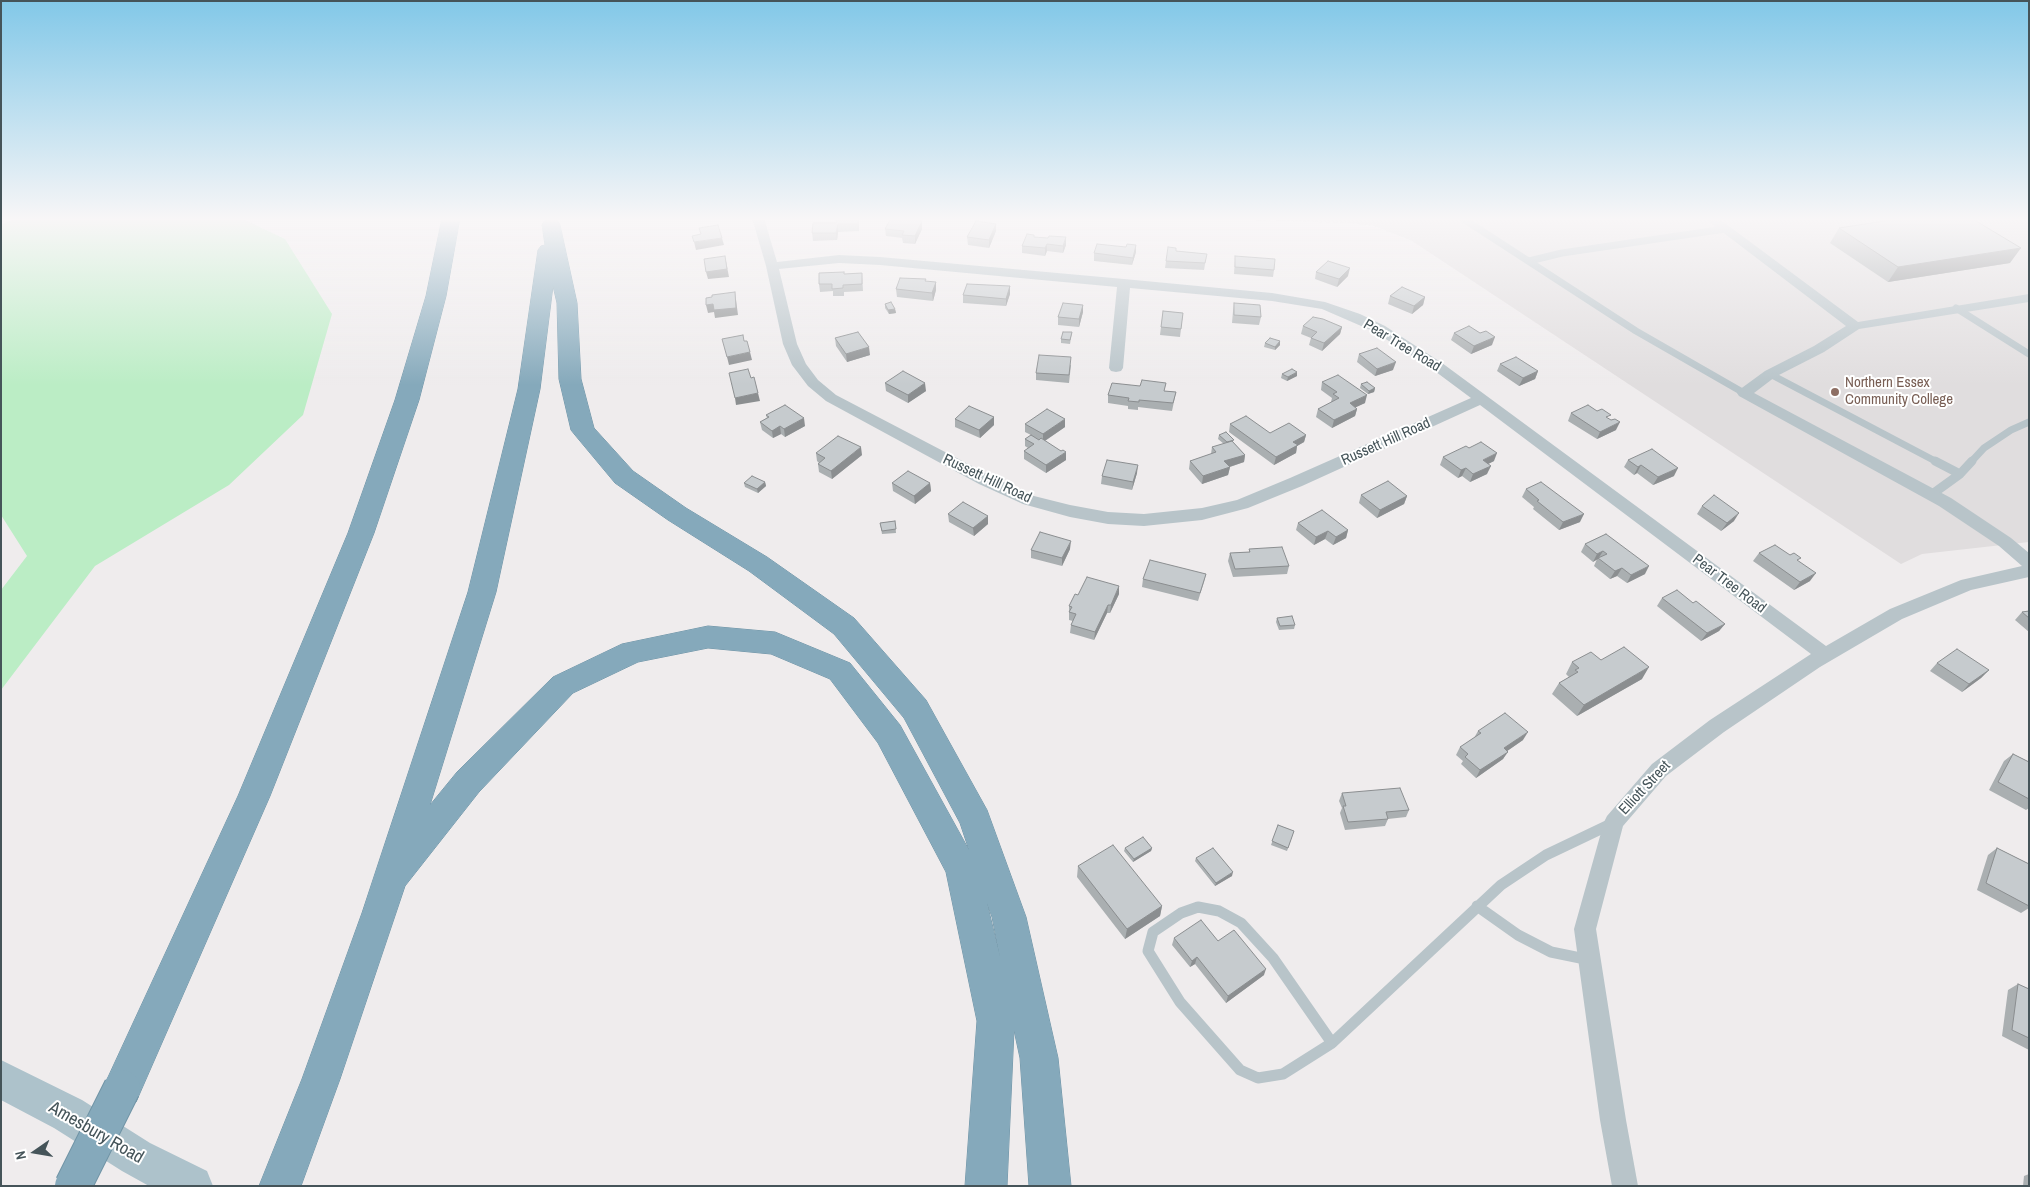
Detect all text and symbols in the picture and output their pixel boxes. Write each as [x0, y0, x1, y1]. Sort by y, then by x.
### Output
street label: Pear Tree Road [1360, 316, 1444, 376]
place label: Northern Essex Community College [1845, 374, 1953, 409]
marker: Northern Essex Community College [1829, 386, 1841, 398]
street label: Russett Hill Road [1339, 414, 1433, 470]
street label: Russett Hill Road [940, 451, 1034, 507]
street label: Pear Tree Road [1689, 551, 1769, 617]
street label: Elliott Street [1616, 757, 1674, 819]
street label: Amesbury Road [45, 1097, 147, 1169]
north arrow [10, 1127, 60, 1177]
text: N [11, 1149, 30, 1161]

